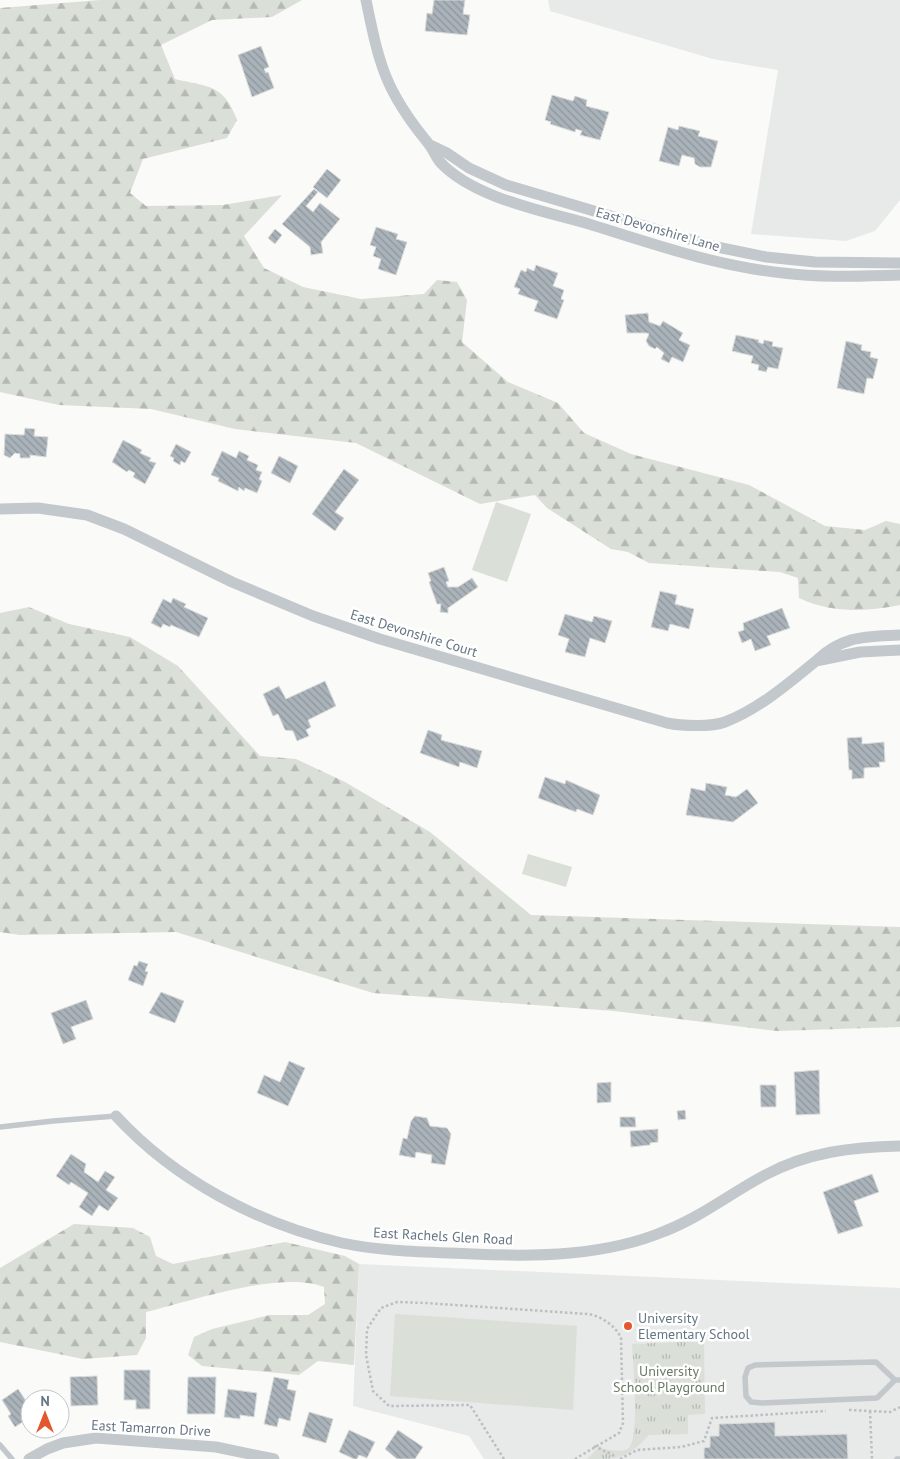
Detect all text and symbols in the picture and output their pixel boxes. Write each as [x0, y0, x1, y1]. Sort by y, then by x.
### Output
street label: East Devonshire Lane [594, 203, 722, 255]
street label: East Devonshire Court [348, 605, 480, 661]
street label: East Rachels Glen Road [373, 1223, 513, 1249]
place label: University Elementary School [638, 1309, 750, 1343]
marker: University Elementary School [622, 1320, 634, 1332]
park label: University School Playground [613, 1362, 725, 1396]
north arrow [20, 1389, 70, 1439]
text: N [40, 1392, 50, 1410]
street label: East Tamarron Drive [91, 1416, 211, 1440]

